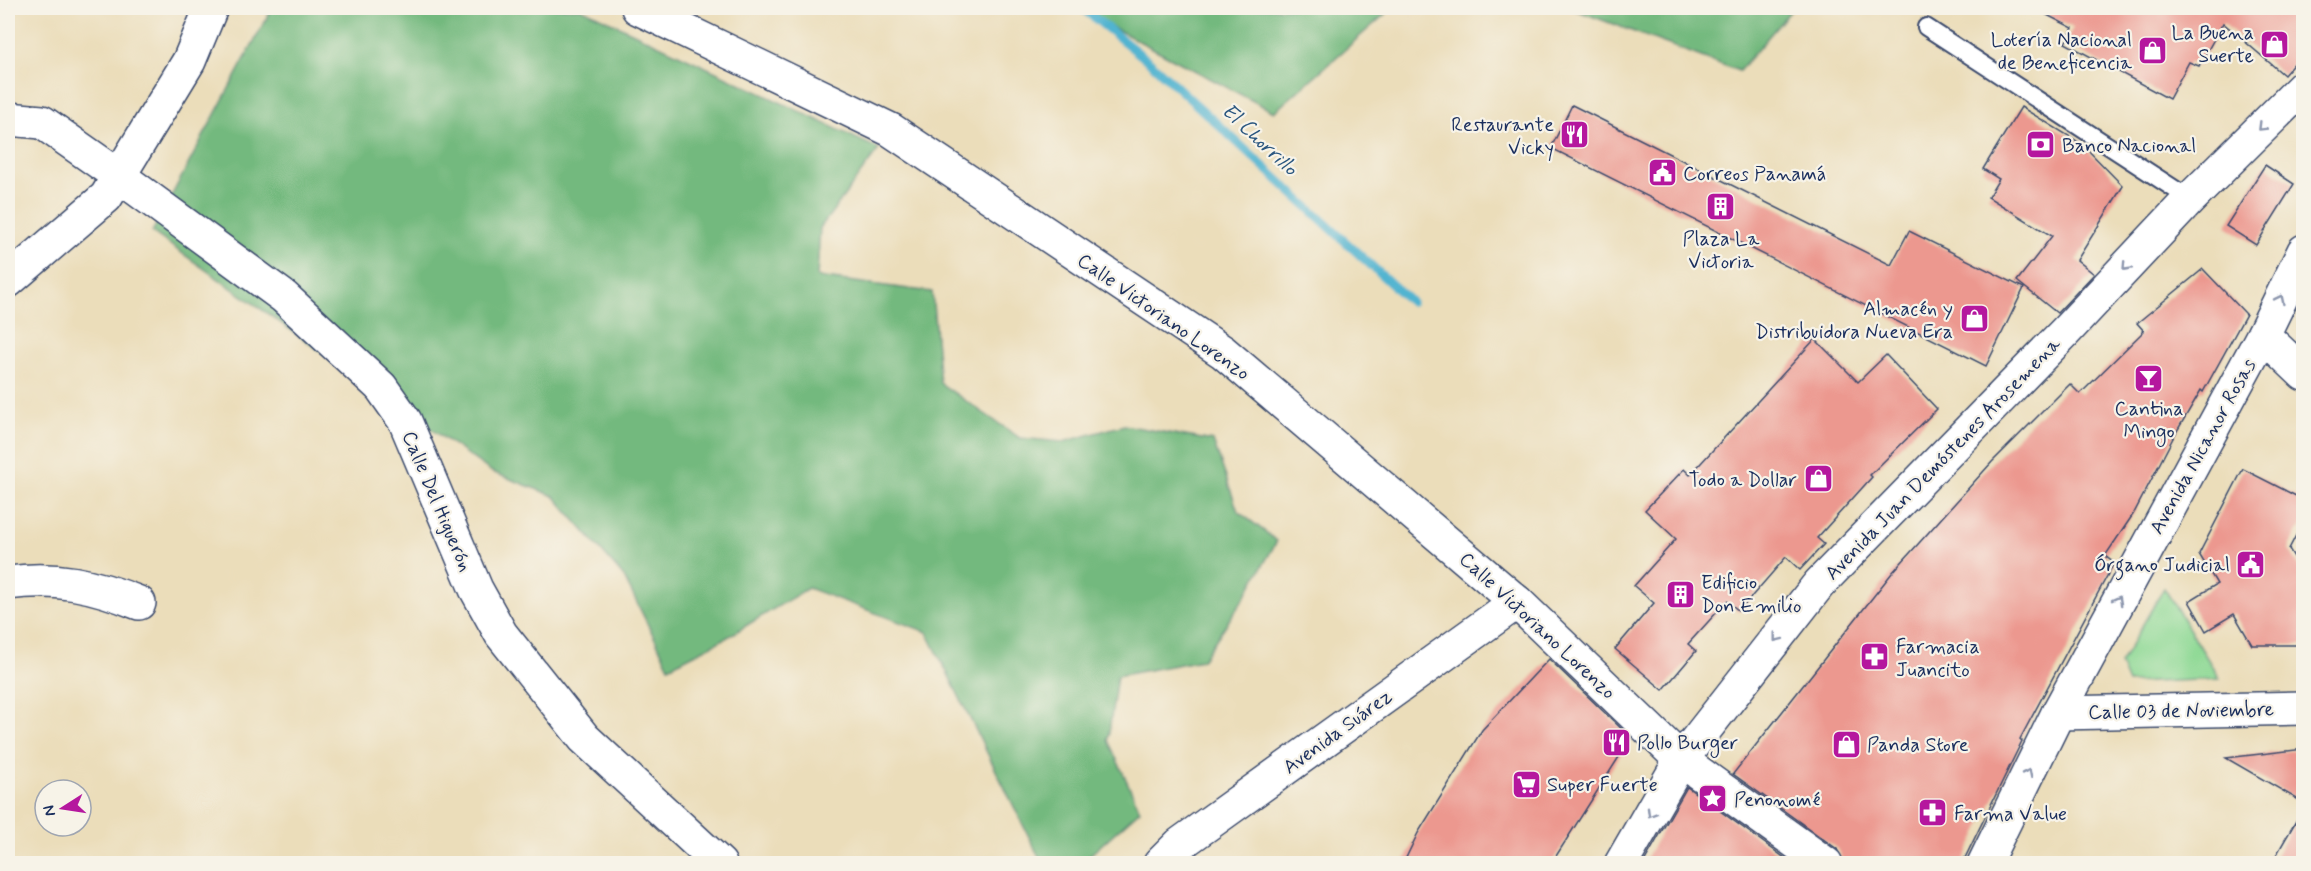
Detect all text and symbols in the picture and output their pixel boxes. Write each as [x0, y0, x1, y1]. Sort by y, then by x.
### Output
place label: La Buena Suerte [2171, 20, 2254, 70]
place label: Lotería Nacional de Beneficencia [1991, 27, 2133, 77]
shop icon: La Buena Suerte [2259, 28, 2291, 60]
shop icon: Lotería Nacional de Beneficencia [2137, 34, 2169, 66]
water label: El Chorrillo [1215, 97, 1304, 183]
place label: Restaurante Vicky [1451, 112, 1554, 162]
restaurant icon: Restaurante Vicky [1559, 119, 1591, 151]
one-way arrow [2259, 120, 2269, 131]
bank icon: Banco Nacional [2025, 129, 2057, 161]
place label: Banco Nacional [2062, 133, 2196, 160]
public building icon: Correos Panamá [1646, 157, 1678, 189]
place label: Correos Panamá [1683, 161, 1826, 188]
building icon: Plaza La Victoria [1705, 191, 1737, 223]
place label: Plaza La Victoria [1683, 226, 1760, 276]
street label: Calle Victoriano Lorenzo [1071, 247, 1255, 387]
one-way arrow [2122, 260, 2133, 270]
one-way arrow [2273, 295, 2285, 306]
place label: Almacén y Distribuidora Nueva Era [1755, 296, 1953, 346]
shop icon: Almacén y Distribuidora Nueva Era [1958, 303, 1990, 335]
street label: Avenida Juan Demóstenes Arosemena [1819, 331, 2068, 587]
street label: Avenida Nicanor Rosas [2144, 354, 2263, 539]
bar icon: Cantina Mingo [2133, 362, 2165, 394]
place label: Cantina Mingo [2115, 396, 2183, 447]
street label: Calle Del Higuerón [395, 427, 478, 576]
shop icon: Todo a Dollar [1802, 463, 1834, 495]
place label: Todo a Dollar [1688, 467, 1797, 494]
street label: Calle Victoriano Lorenzo [1453, 546, 1621, 706]
public building icon: Órgano Judicial [2235, 548, 2267, 580]
place label: Órgano Judicial [2094, 552, 2230, 581]
place label: Edificio Don Emilio [1701, 570, 1801, 620]
building icon: Edificio Don Emilio [1664, 578, 1696, 610]
one-way arrow [2111, 596, 2122, 607]
one-way arrow [1773, 631, 1784, 642]
place label: Farmacia Juancito [1896, 634, 1980, 684]
pharmacy icon: Farmacia Juancito [1859, 641, 1891, 673]
street label: Avenida Suárez [1278, 683, 1398, 781]
street label: Calle 03 de Noviembre [2088, 696, 2274, 727]
restaurant icon: Pollo Burger [1600, 726, 1632, 758]
shop icon: Panda Store [1830, 728, 1862, 760]
place label: Pollo Burger [1637, 730, 1738, 758]
place label: Panda Store [1867, 732, 1969, 759]
supermarket icon: Super Fuerte [1510, 768, 1542, 800]
one-way arrow [2021, 769, 2032, 780]
place label: Super Fuerte [1547, 772, 1658, 799]
north arrow [33, 778, 93, 838]
place icon: Penonomé [1697, 783, 1729, 815]
place label: Penonomé [1734, 787, 1821, 814]
pharmacy icon: Farma Value [1917, 797, 1949, 829]
place label: Farma Value [1954, 801, 2067, 828]
text: N [38, 803, 61, 818]
one-way arrow [1647, 807, 1658, 817]

